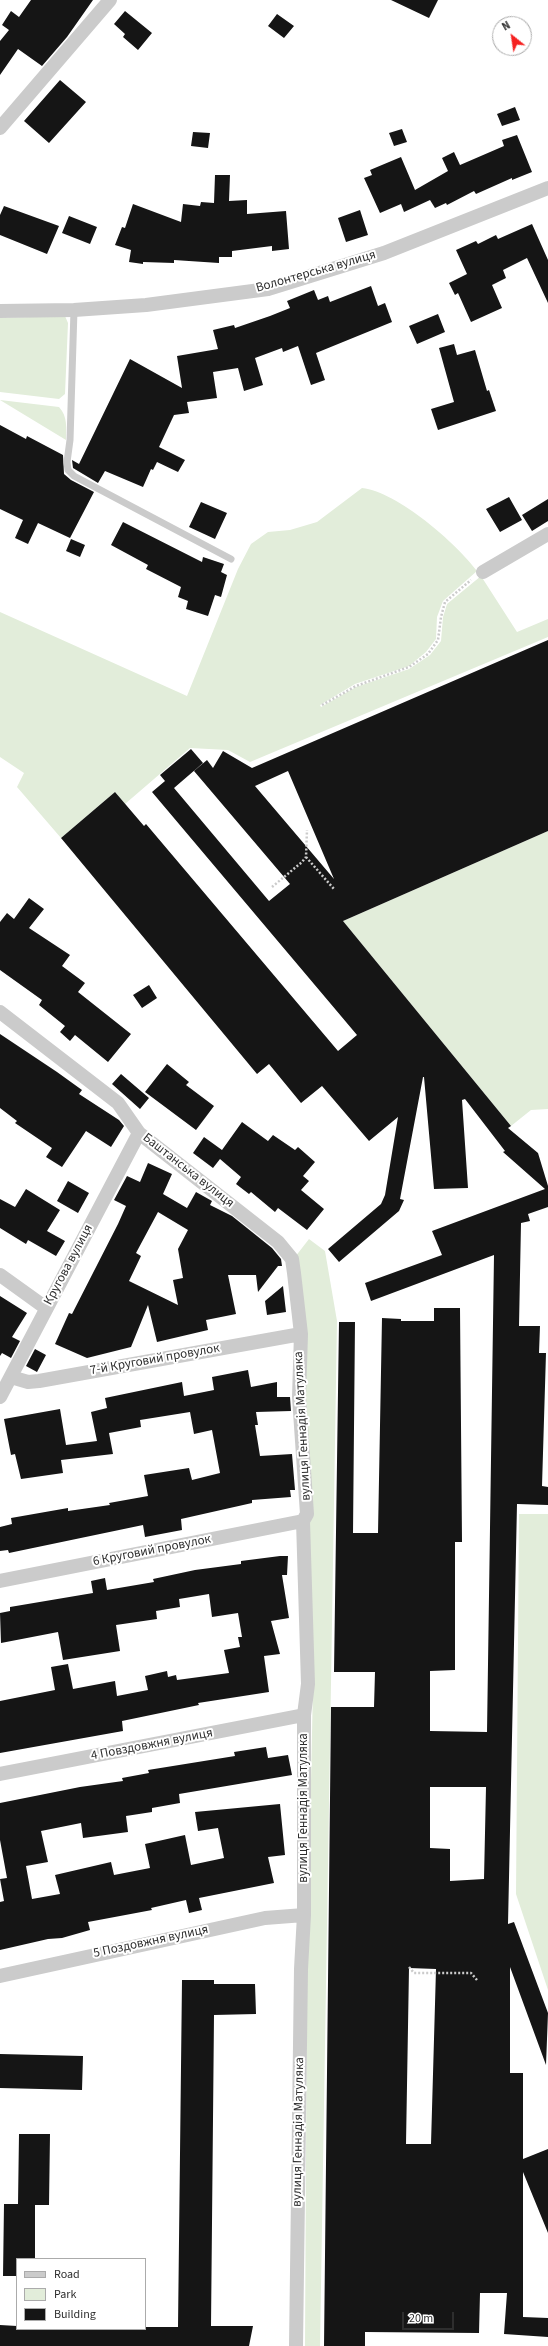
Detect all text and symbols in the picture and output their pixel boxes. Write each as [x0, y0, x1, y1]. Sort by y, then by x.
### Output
north arrow [492, 16, 532, 56]
text: N [499, 18, 513, 34]
street label: Волонтерська вулиця [254, 247, 378, 297]
street label: Баштанська вулиця [139, 1130, 237, 1212]
street label: Кругова вулиця [41, 1222, 97, 1308]
street label: 7-й Круговий провулок [89, 1341, 221, 1379]
street label: вулиця Геннадія Матуляка [291, 1351, 315, 1501]
street label: 6 Круговий провулок [92, 1532, 212, 1570]
street label: 4 Повздовжня вулиця [90, 1726, 214, 1764]
street label: вулиця Геннадія Матуляка [296, 1733, 312, 1883]
street label: 5 Поздовжня вулиця [92, 1922, 210, 1962]
street label: вулиця Геннадія Матуляка [290, 2057, 308, 2207]
legend [16, 2258, 146, 2330]
text: Road [54, 2266, 80, 2283]
text: Park [54, 2286, 76, 2303]
scale bar [404, 2304, 456, 2330]
text: Building [54, 2306, 96, 2323]
text: 20 m [409, 2310, 433, 2327]

